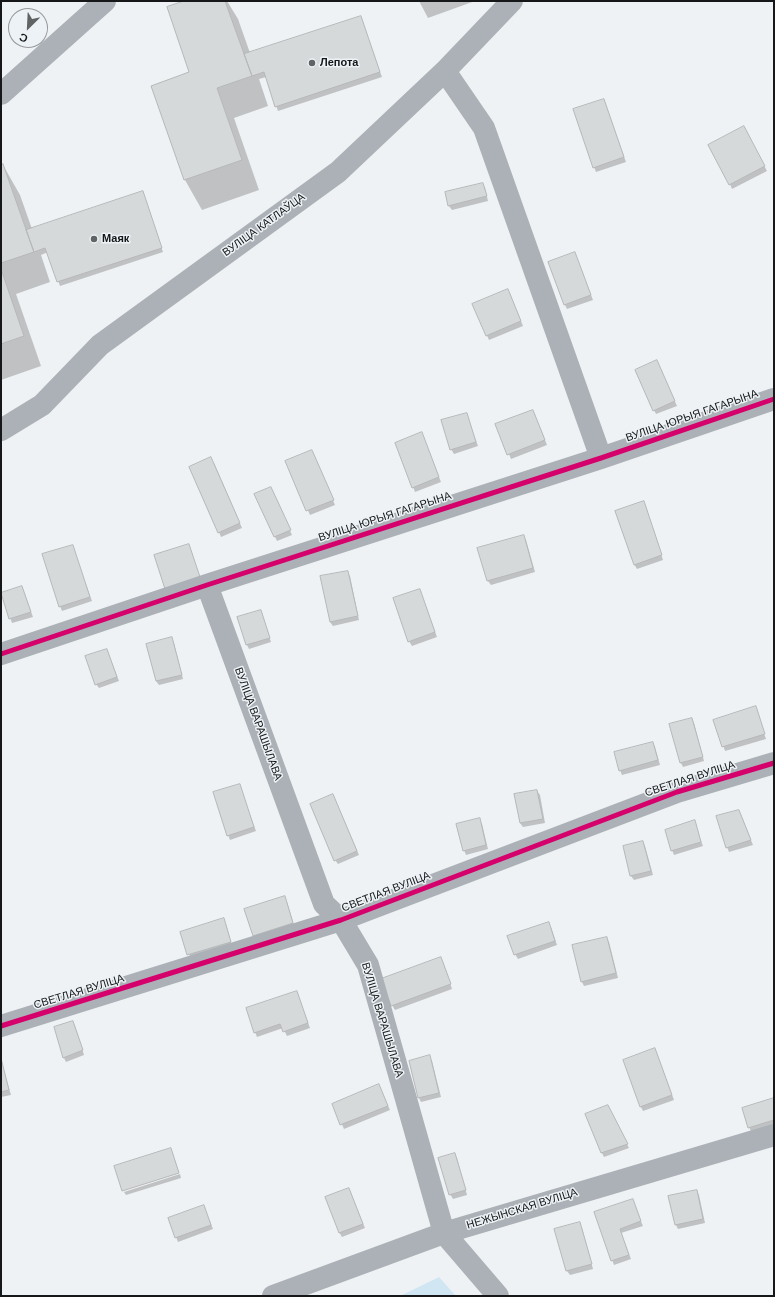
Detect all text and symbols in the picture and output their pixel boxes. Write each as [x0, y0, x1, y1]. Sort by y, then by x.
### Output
north arrow [8, 8, 48, 48]
text: С [17, 31, 30, 45]
place label: Лепота [320, 56, 358, 70]
marker: Лепота [307, 58, 317, 68]
street label: ВУЛІЦА КАТЛАЎЦА [220, 191, 308, 259]
place label: Маяк [102, 232, 129, 246]
marker: Маяк [89, 234, 99, 244]
street label: ВУЛІЦА ЮРЫЯ ГАГАРЫНА [624, 387, 760, 445]
street label: ВУЛІЦА ЮРЫЯ ГАГАРЫНА [317, 489, 453, 545]
street label: ВУЛІЦА ВАРАШЫЛАВА [231, 666, 285, 782]
street label: СВЕТЛАЯ ВУЛІЦА [643, 758, 737, 800]
street label: СВЕТЛАЯ ВУЛІЦА [340, 869, 432, 915]
street label: ВУЛІЦА ВАРАШЫЛАВА [358, 961, 406, 1079]
street label: СВЕТЛАЯ ВУЛІЦА [32, 972, 126, 1012]
street label: НЕЖЫНСКАЯ ВУЛІЦА [465, 1186, 579, 1232]

